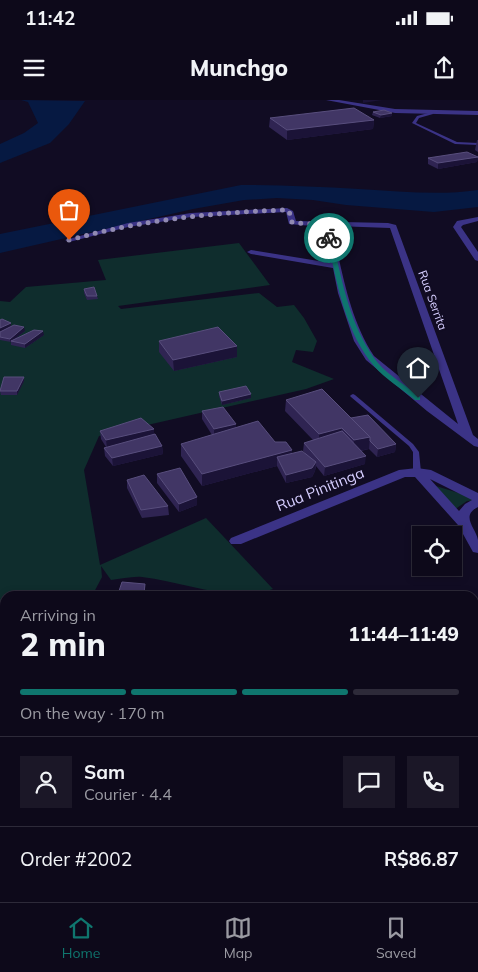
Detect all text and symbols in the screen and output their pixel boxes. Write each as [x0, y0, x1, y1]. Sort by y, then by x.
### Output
text: 11:42 [25, 6, 75, 30]
icon: menu [20, 54, 48, 82]
text: Munchgo [190, 54, 288, 82]
icon: share [430, 54, 458, 82]
pin [48, 189, 90, 240]
icon: bag [55, 196, 83, 224]
courier [304, 213, 354, 263]
icon: bike [315, 224, 343, 252]
street label: Rua Serrita [415, 268, 451, 332]
pin [397, 347, 439, 398]
icon: home [404, 354, 432, 382]
street label: Rua Pinitinga [273, 463, 367, 515]
map controls [412, 526, 462, 576]
button: locate [412, 526, 462, 576]
text: Arriving in [20, 605, 96, 625]
text: 11:44–11:49 [348, 622, 459, 646]
text: 2 min [20, 624, 106, 664]
text: On the way · 170 m [20, 703, 165, 723]
button: person [20, 756, 72, 808]
button: chat [343, 756, 395, 808]
button: phone [407, 756, 459, 808]
text: Sam [84, 760, 125, 784]
text: Courier · 4.4 [84, 784, 172, 804]
text: Order #2002 [20, 847, 132, 871]
text: R$86.87 [384, 847, 459, 871]
tab: Home [62, 914, 100, 962]
tab: Map [224, 914, 253, 962]
tab: Saved [376, 914, 416, 962]

